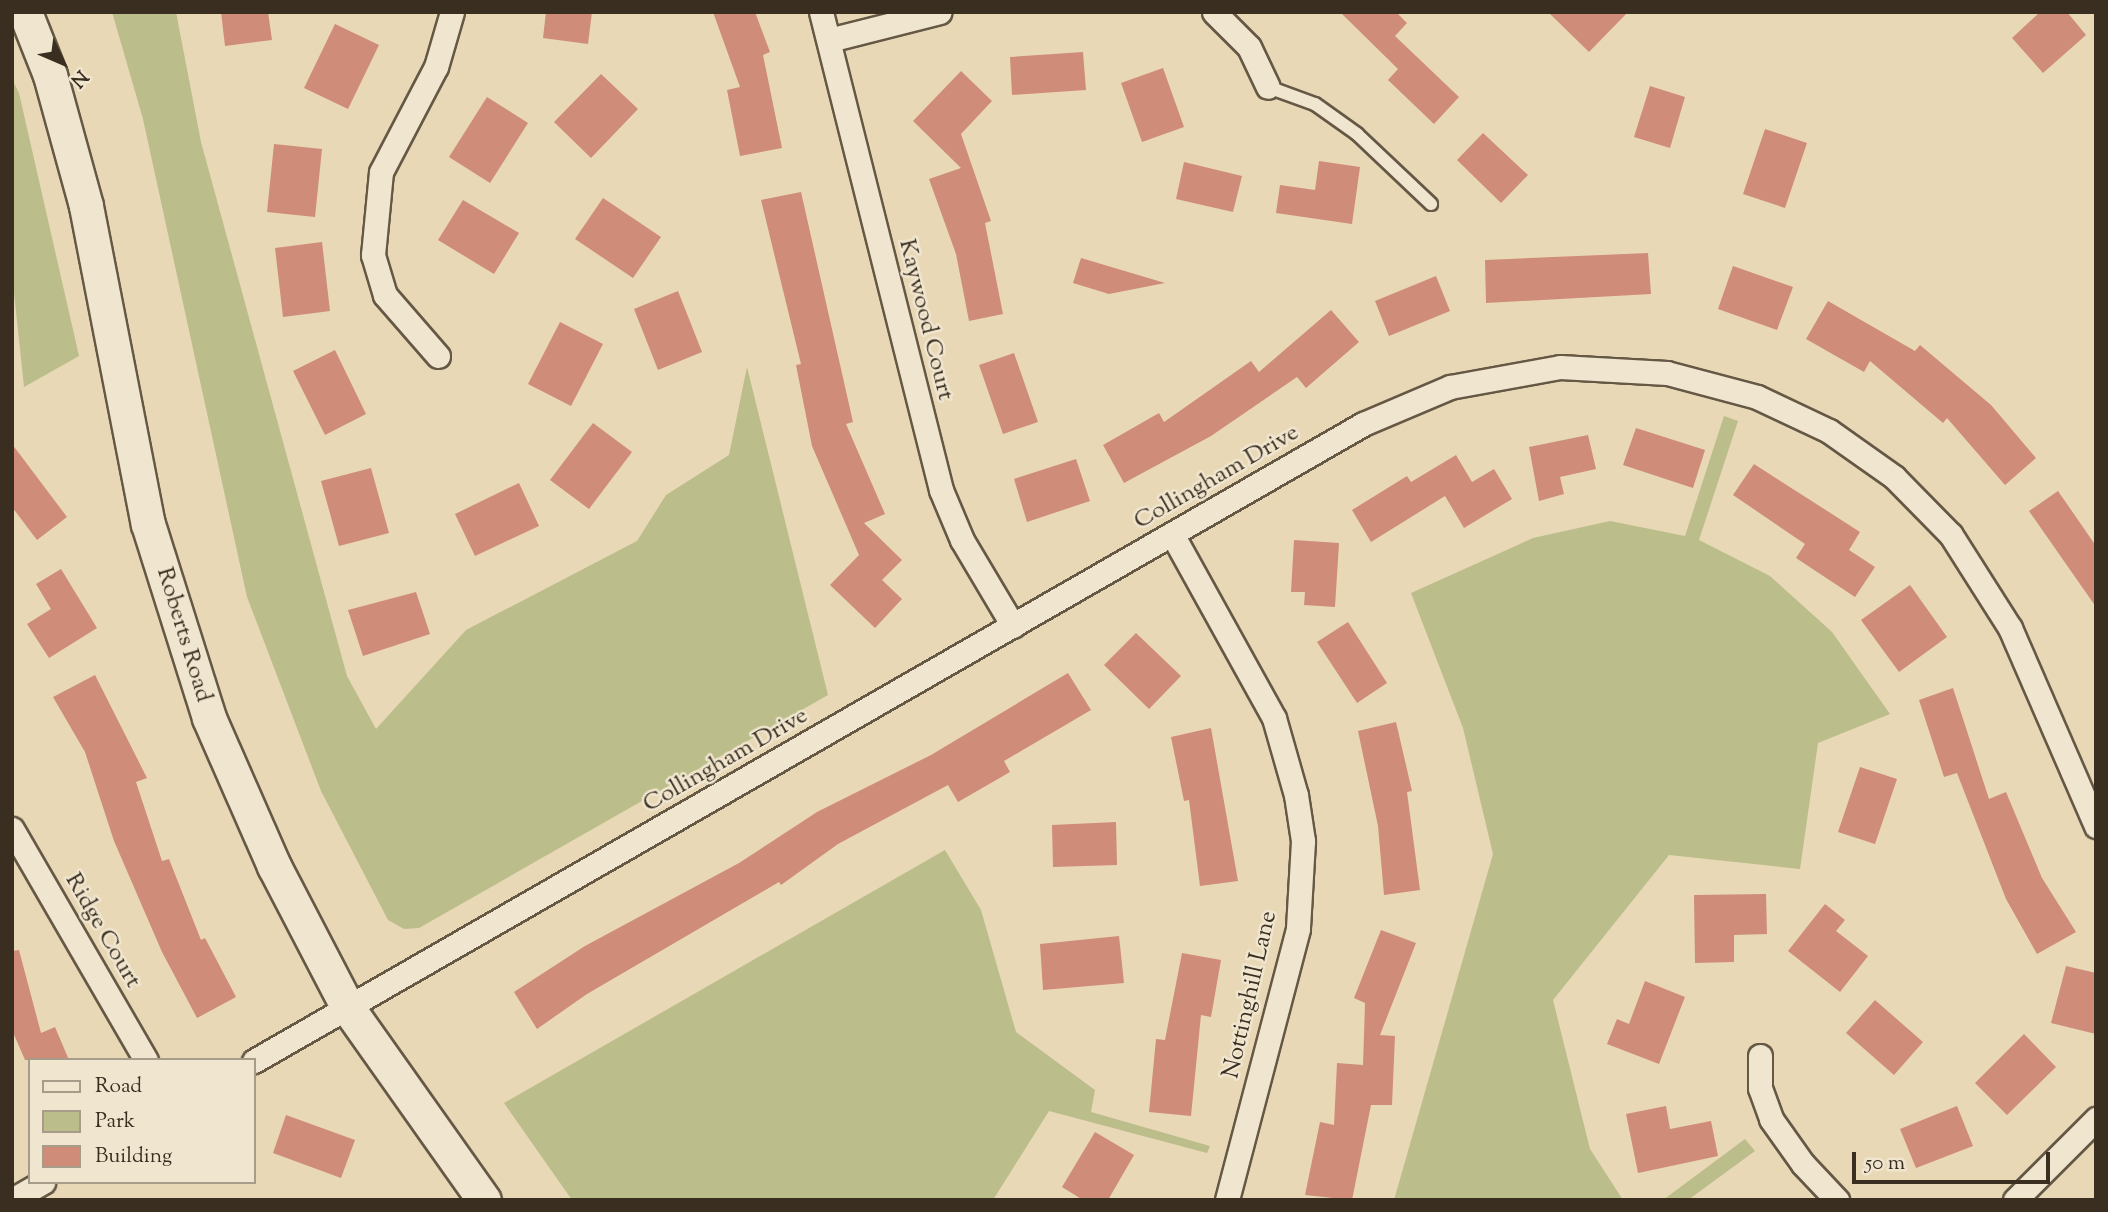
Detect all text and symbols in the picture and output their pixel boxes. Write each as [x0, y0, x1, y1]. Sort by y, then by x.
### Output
north arrow [28, 28, 98, 98]
text: N [63, 63, 93, 93]
street label: Kaywood Court [891, 236, 959, 404]
street label: Collingham Drive [1130, 419, 1304, 537]
street label: Roberts Road [149, 564, 217, 706]
street label: Collingham Drive [639, 702, 813, 820]
street label: Ridge Court [58, 868, 146, 994]
street label: Nottinghill Lane [1218, 909, 1284, 1081]
legend [28, 1058, 256, 1184]
text: Road [95, 1072, 142, 1102]
text: Park [95, 1107, 135, 1137]
scale bar [1856, 1138, 2054, 1182]
text: Building [95, 1142, 172, 1172]
text: 50 m [1865, 1149, 1905, 1179]

